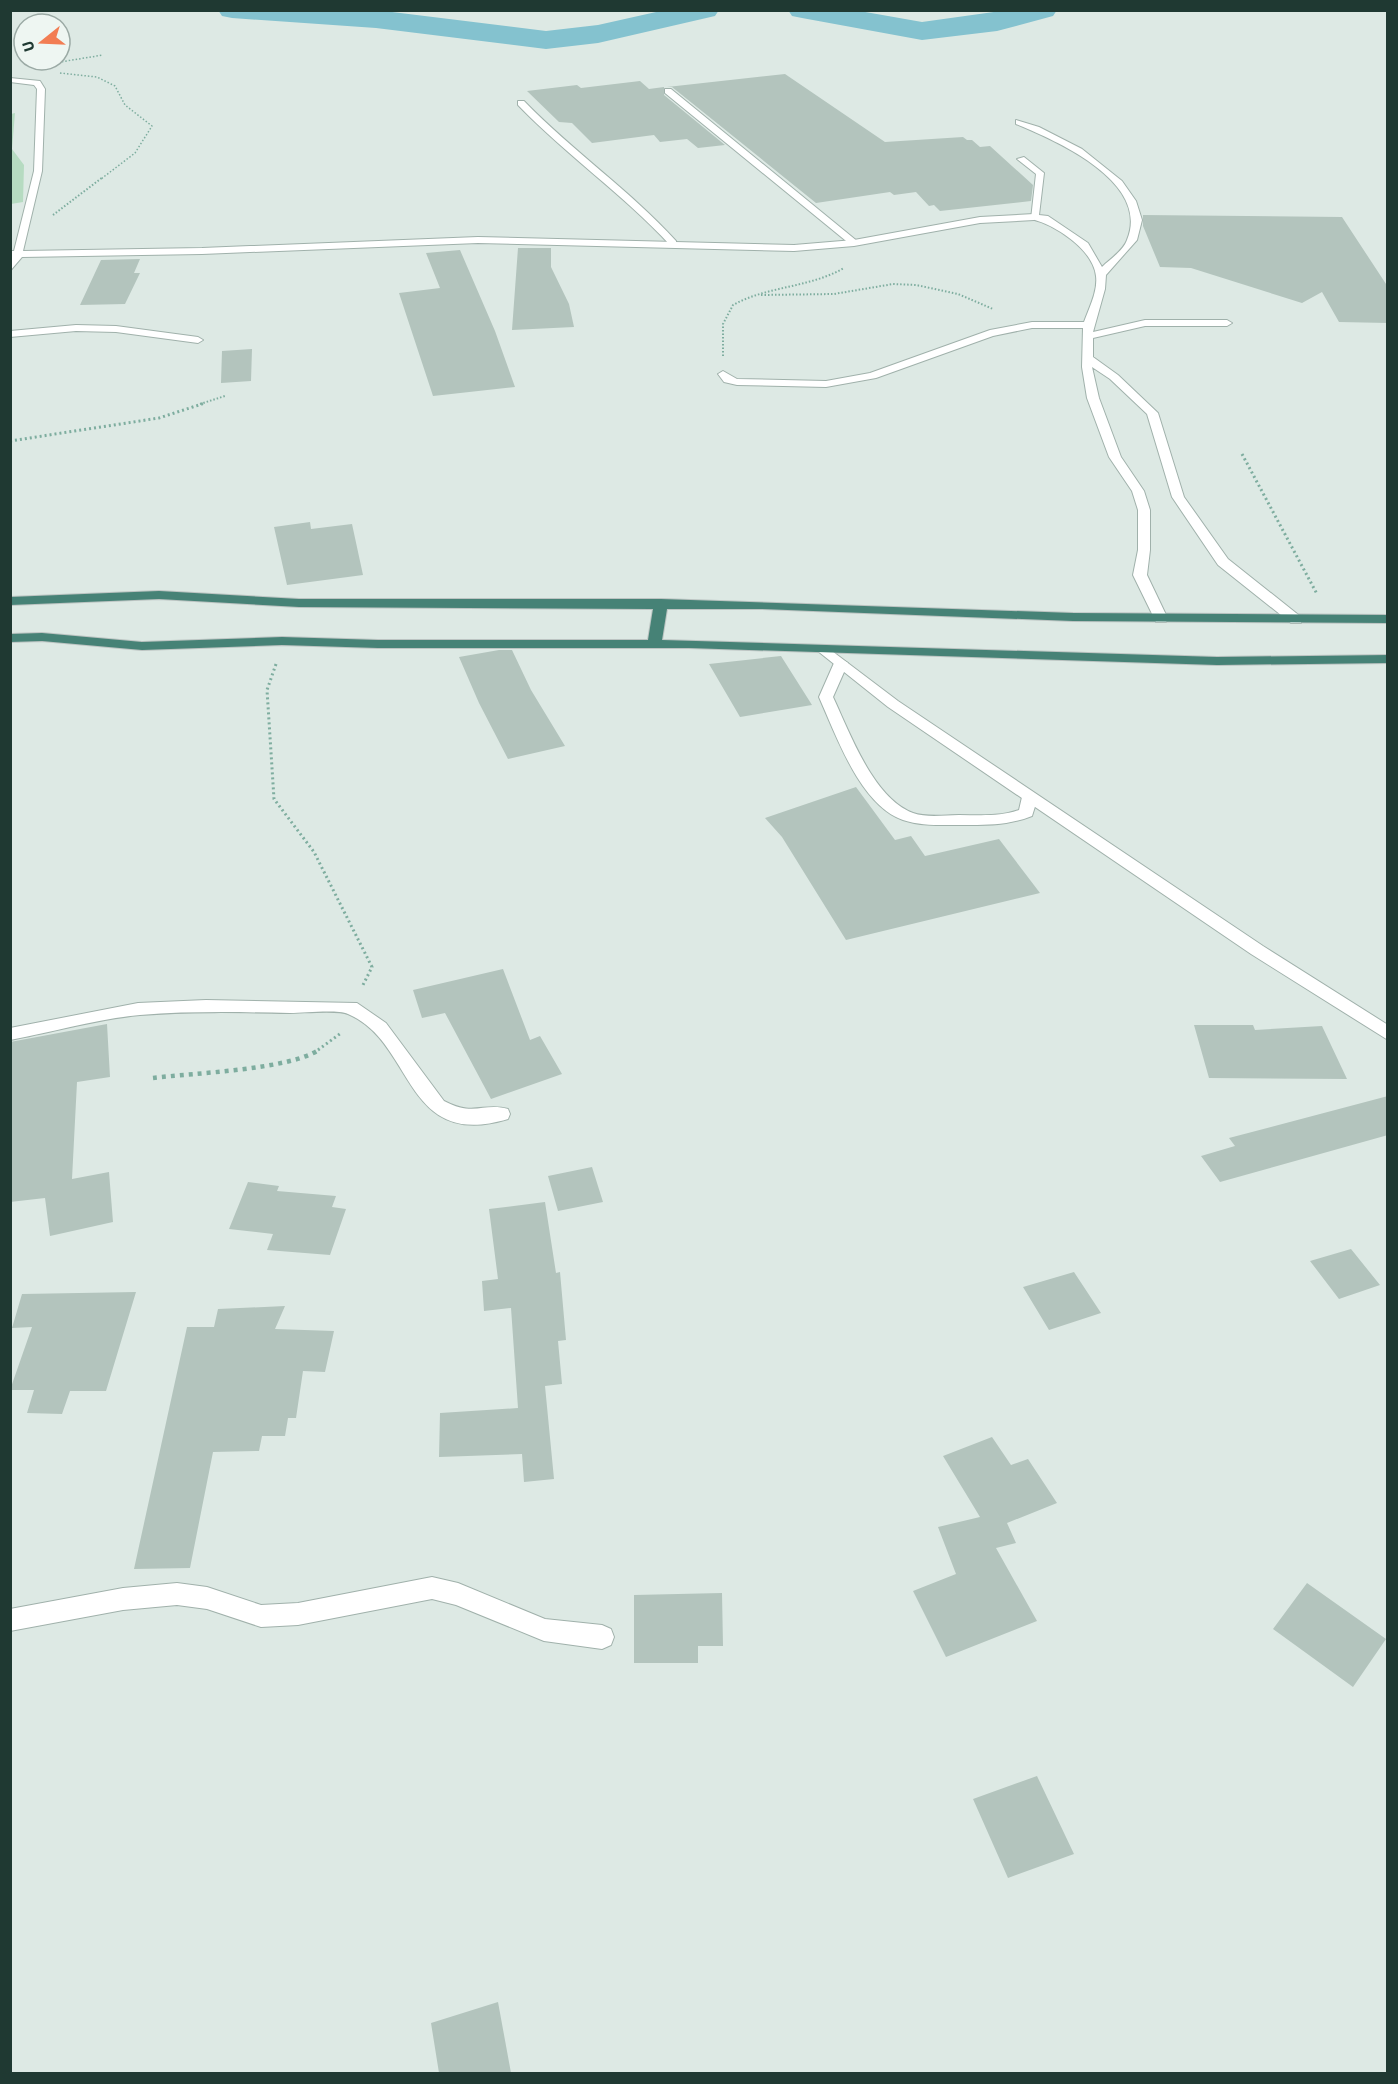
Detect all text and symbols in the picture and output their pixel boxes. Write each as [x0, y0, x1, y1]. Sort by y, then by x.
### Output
north arrow [12, 12, 72, 72]
text: U [17, 38, 41, 55]

